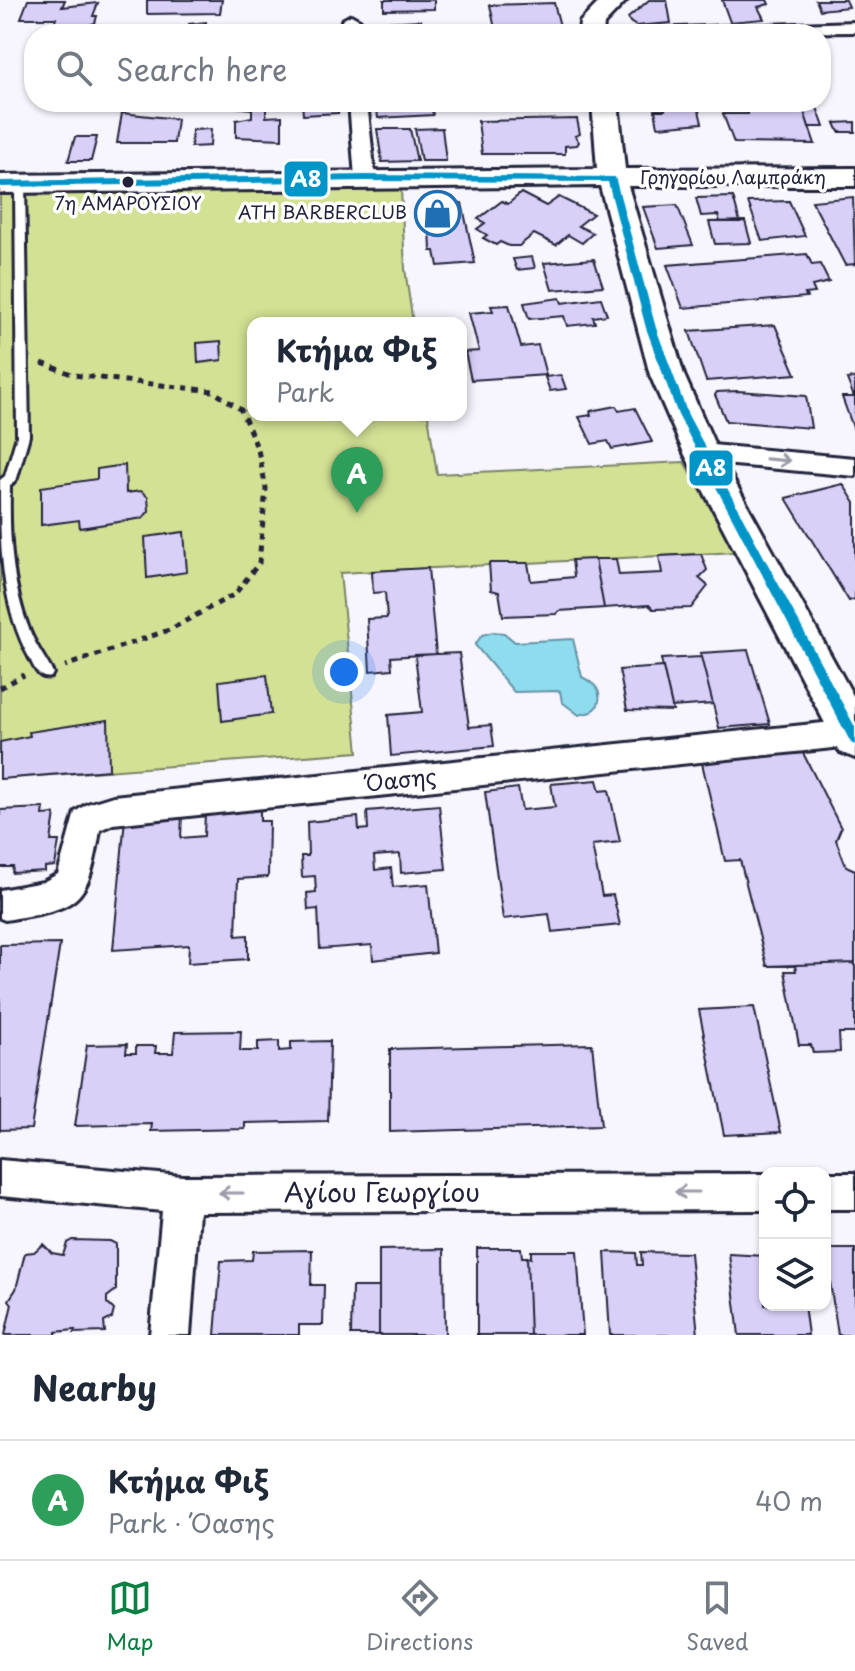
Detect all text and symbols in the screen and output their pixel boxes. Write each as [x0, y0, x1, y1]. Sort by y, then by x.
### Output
search box [24, 24, 831, 112]
icon: search [52, 46, 96, 90]
text: Search here [116, 46, 288, 91]
line badge: A8 [283, 160, 329, 198]
text: A8 [290, 161, 322, 194]
street label: Γρηγορίου Λαμπράκη [640, 163, 826, 190]
marker: 7η ΑΜΑΡΟΥΣΙΟΥ [120, 174, 136, 190]
place label: 7η ΑΜΑΡΟΥΣΙΟΥ [54, 189, 202, 216]
shop icon: ATH BARBERCLUB [414, 189, 462, 237]
place label: ATH BARBERCLUB [238, 198, 407, 225]
popup [247, 317, 467, 421]
text: Κτήμα Φιξ [276, 327, 438, 372]
text: Park [276, 372, 334, 411]
pin: A [331, 447, 383, 513]
line badge: A8 [688, 449, 734, 487]
text: A8 [695, 450, 727, 483]
one-way arrow [764, 453, 791, 468]
your location [324, 652, 364, 692]
street label: Όασης [362, 758, 438, 799]
map controls [759, 1167, 831, 1311]
button: locate [759, 1167, 831, 1239]
street label: Αγίου Γεωργίου [284, 1172, 480, 1211]
one-way arrow [674, 1184, 701, 1200]
one-way arrow [218, 1185, 245, 1201]
button: layers [759, 1239, 831, 1311]
text: Nearby [32, 1361, 157, 1413]
text: Κτήμα Φιξ [108, 1458, 270, 1503]
text: A [48, 1481, 68, 1520]
text: 40 m [755, 1481, 823, 1520]
text: Park · Όασης [108, 1503, 275, 1542]
tab: Map [106, 1576, 153, 1657]
tab: Directions [366, 1576, 473, 1657]
tab: Saved [686, 1576, 749, 1657]

